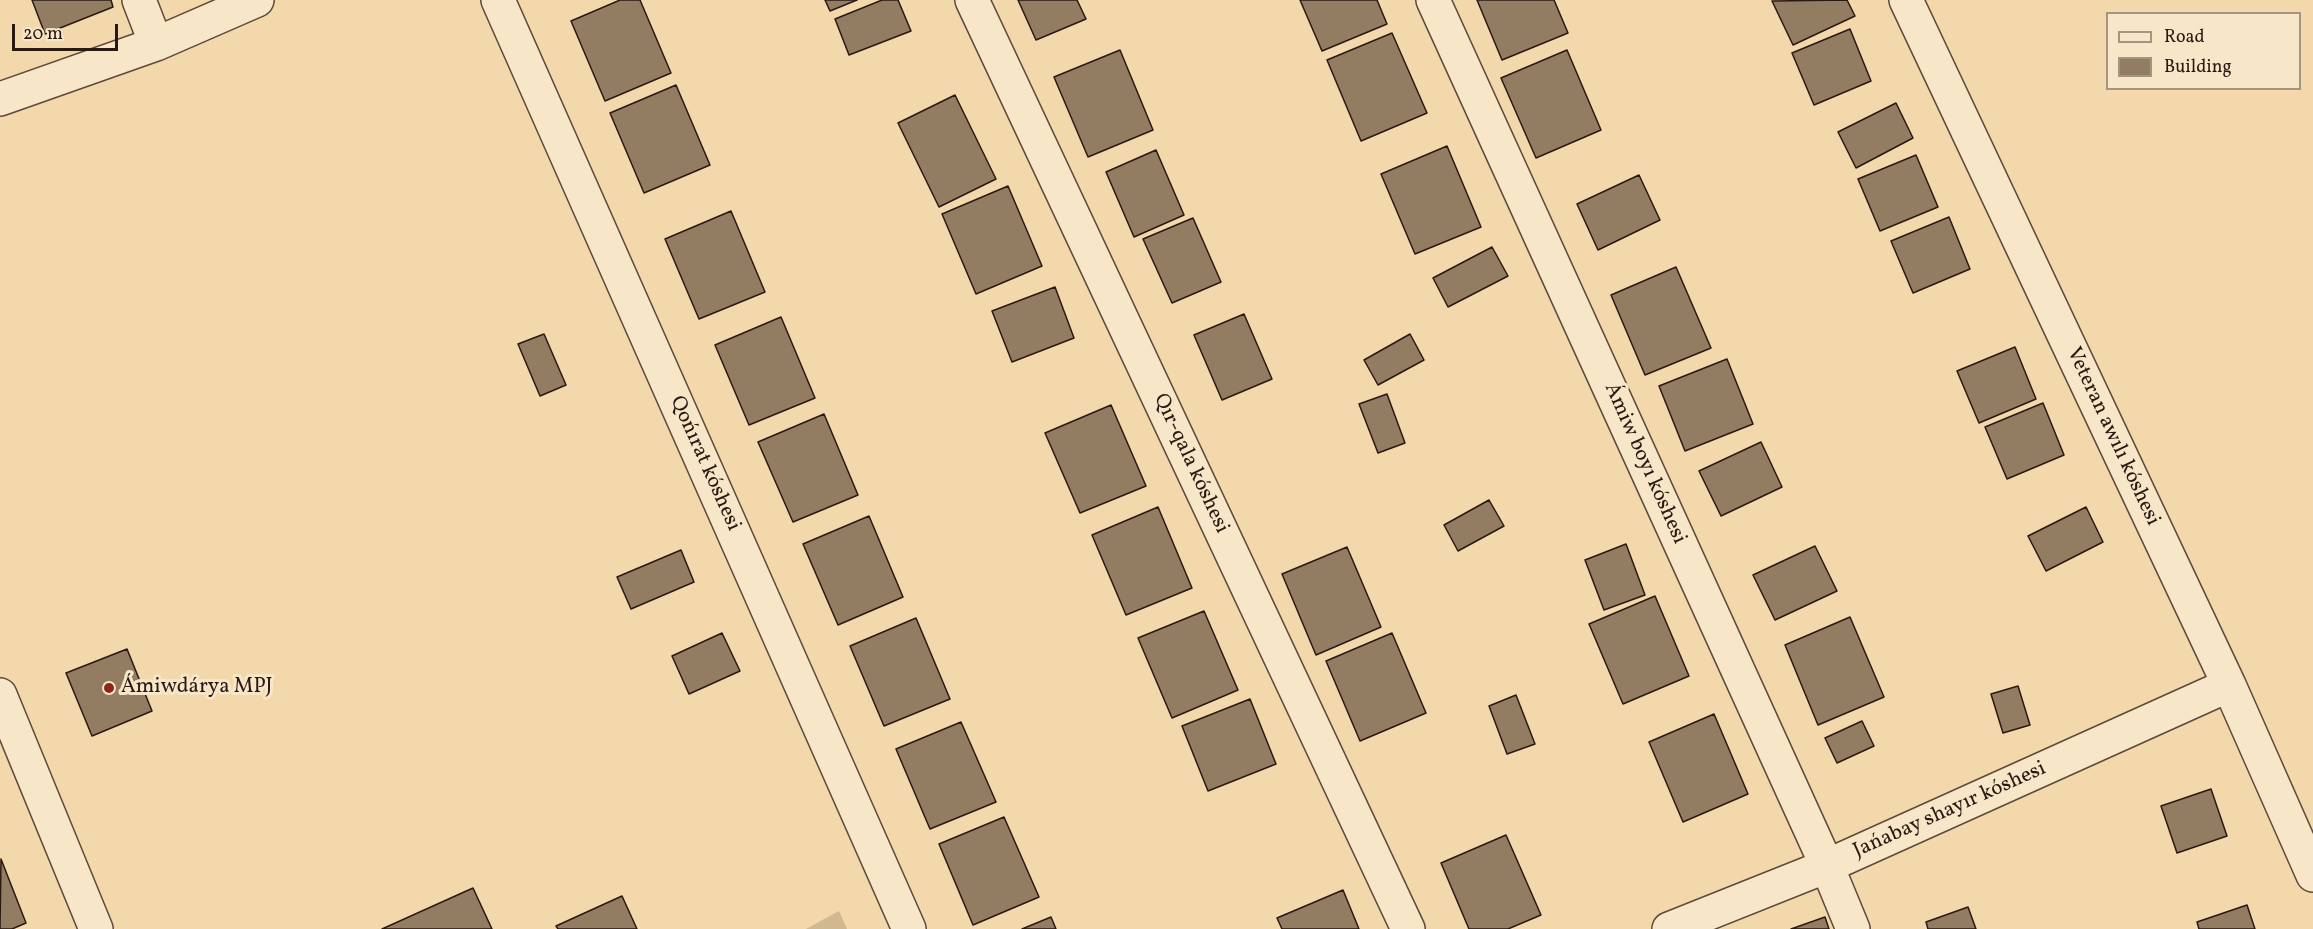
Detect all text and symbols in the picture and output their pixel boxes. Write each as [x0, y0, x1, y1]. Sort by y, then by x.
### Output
scale bar [15, 12, 122, 50]
legend [2106, 12, 2301, 90]
text: 20 m [23, 22, 63, 47]
text: Road [2164, 25, 2205, 50]
text: Building [2164, 55, 2232, 80]
street label: Veteran awılı kóshesi [2060, 344, 2164, 530]
street label: Ámiw boyı kóshesi [1597, 380, 1691, 548]
street label: Qır-qala kóshesi [1147, 390, 1233, 538]
street label: Qońırat kóshesi [663, 393, 745, 535]
place label: Ámiwdárya MPJ [121, 675, 273, 701]
marker: Ámiwdárya MPJ [102, 681, 116, 695]
street label: Jańabay shayır kóshesi [1850, 757, 2050, 865]

